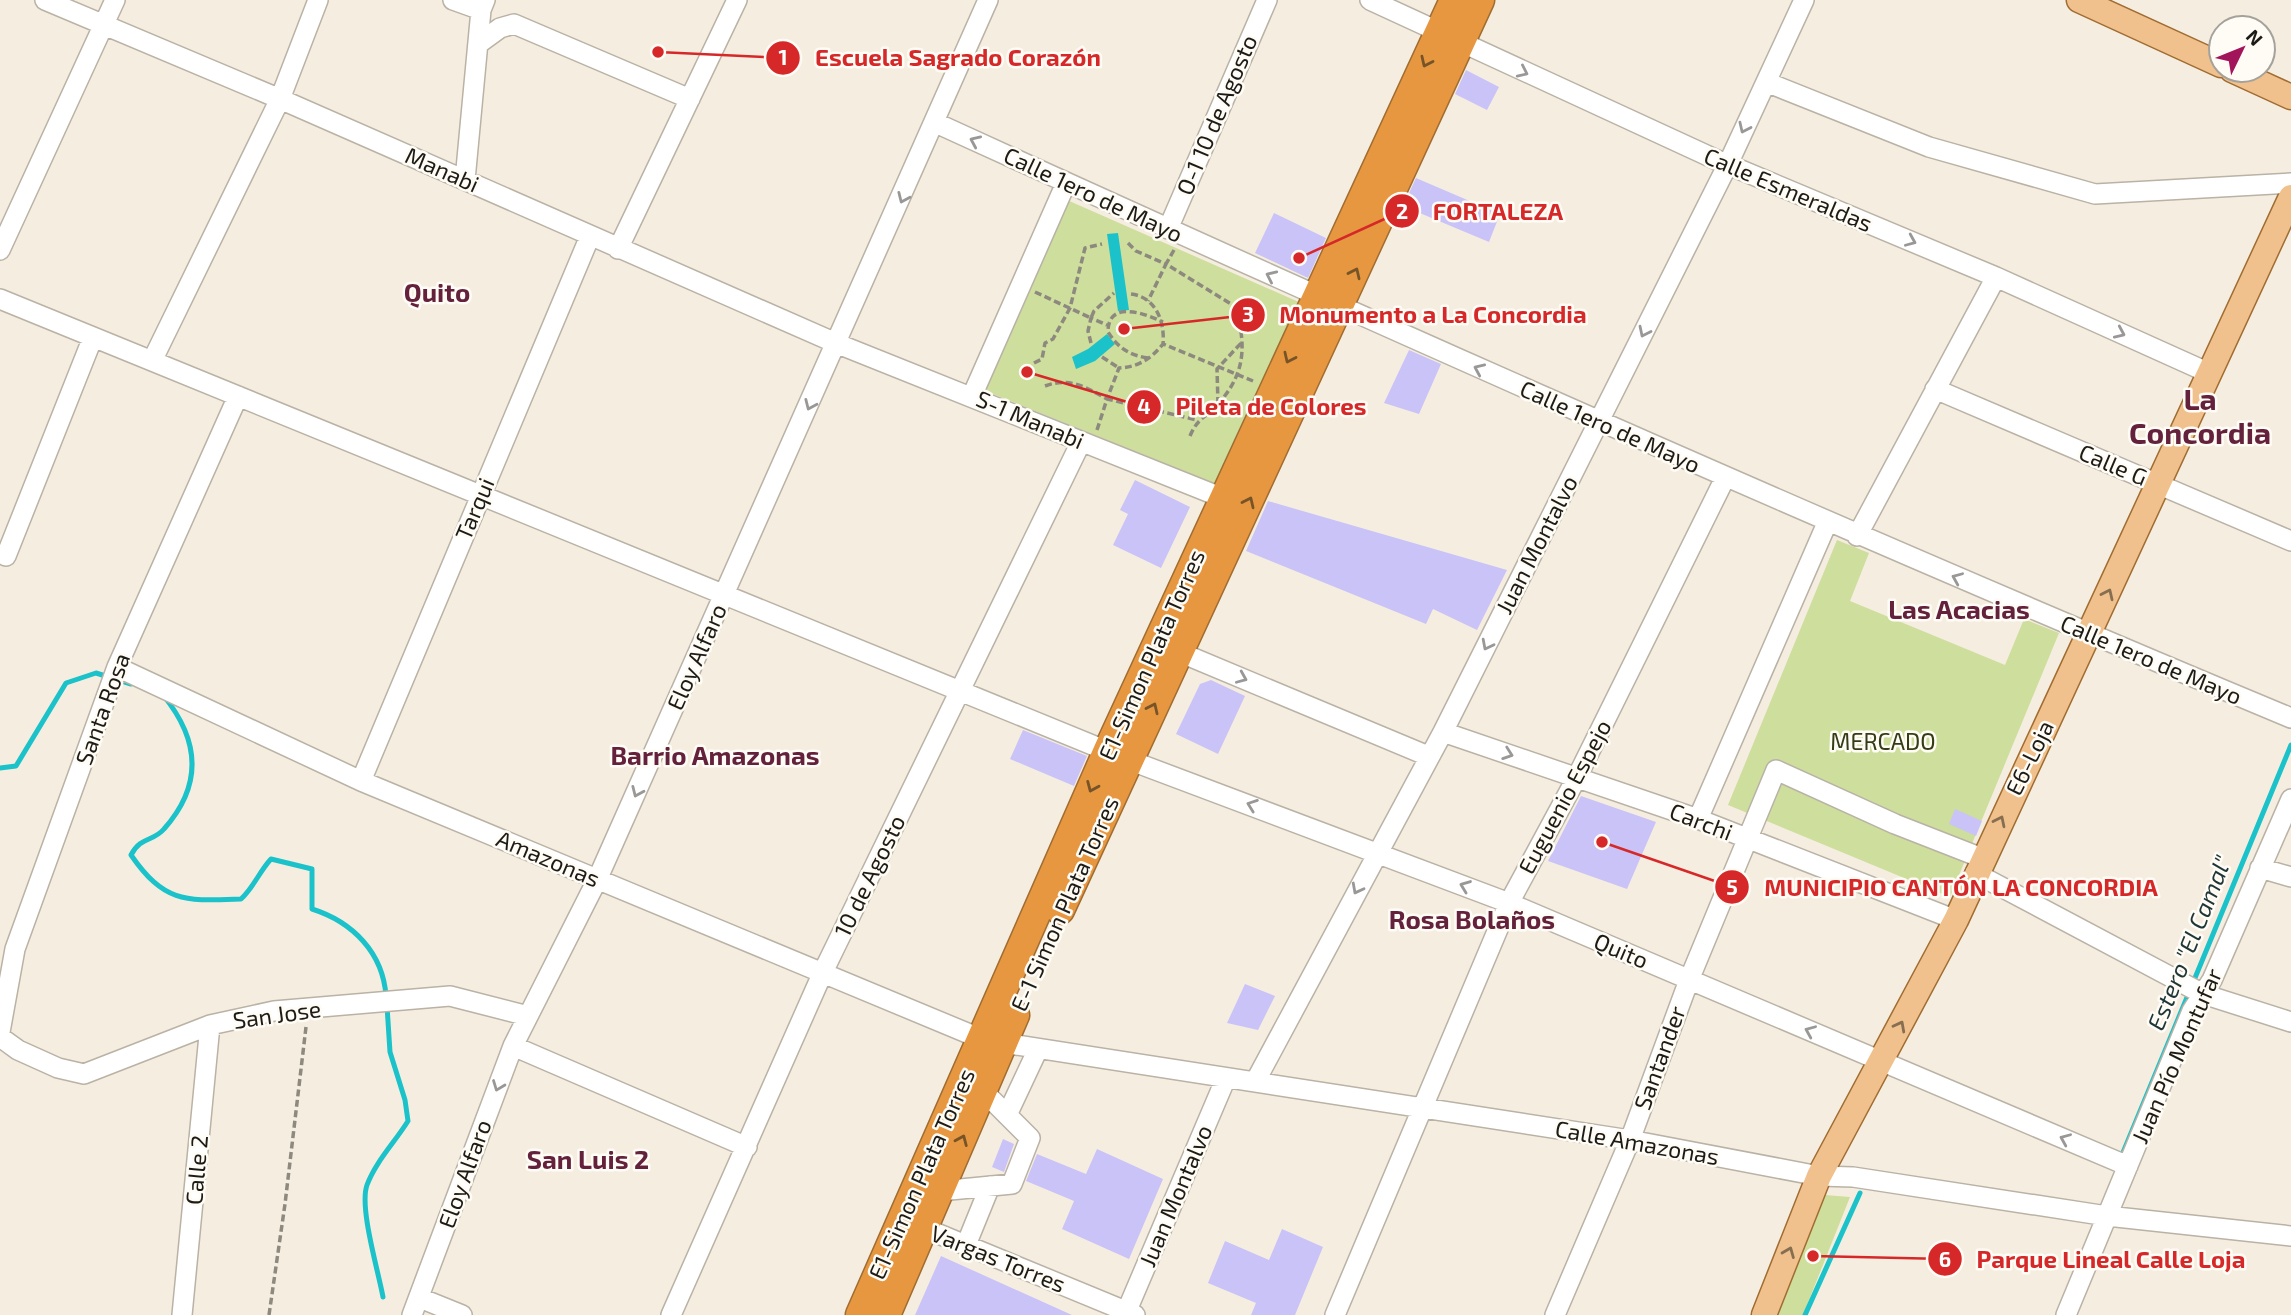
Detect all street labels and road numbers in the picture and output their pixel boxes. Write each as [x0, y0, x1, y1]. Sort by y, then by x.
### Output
street label: O-1 10 de Agosto [1170, 30, 1262, 199]
street label: Calle 1ero de Mayo [1000, 140, 1187, 248]
street label: Manabi [401, 141, 484, 198]
street label: Calle Esmeraldas [1700, 141, 1877, 237]
street label: Calle 1ero de Mayo [1516, 374, 1705, 478]
street label: S-1 Manabi [972, 384, 1089, 454]
street label: Calle G [2075, 437, 2152, 491]
street label: Juan Montalvo [1489, 471, 1583, 618]
street label: Tarqui [449, 473, 500, 544]
street label: E1-Simon Plata Torres [1092, 545, 1210, 764]
street label: Eloy Alfaro [660, 599, 732, 714]
street label: Calle 1ero de Mayo [2057, 608, 2246, 710]
street label: Santa Rosa [69, 649, 135, 768]
street label: Euguenio Espejo [1512, 715, 1617, 878]
street label: E6-Loja [1999, 716, 2059, 799]
street label: E-1 Simon Plata Torres [1004, 792, 1124, 1015]
street label: Carchi [1666, 796, 1737, 846]
street label: 10 de Agosto [828, 810, 911, 941]
street label: Amazonas [493, 824, 604, 892]
street label: Quito [1590, 926, 1653, 974]
street label: Juan Pío Montufar [2125, 964, 2227, 1147]
street label: San Jose [231, 994, 323, 1034]
street label: Santander [1627, 1002, 1691, 1113]
street label: E1-Simon Plata Torres [862, 1064, 980, 1283]
street label: Calle Amazonas [1553, 1114, 1721, 1170]
street label: Eloy Alfaro [432, 1116, 497, 1232]
street label: Juan Montalvo [1133, 1120, 1218, 1271]
street label: Calle 2 [179, 1134, 213, 1206]
street label: Vargas Torres [927, 1218, 1070, 1298]

